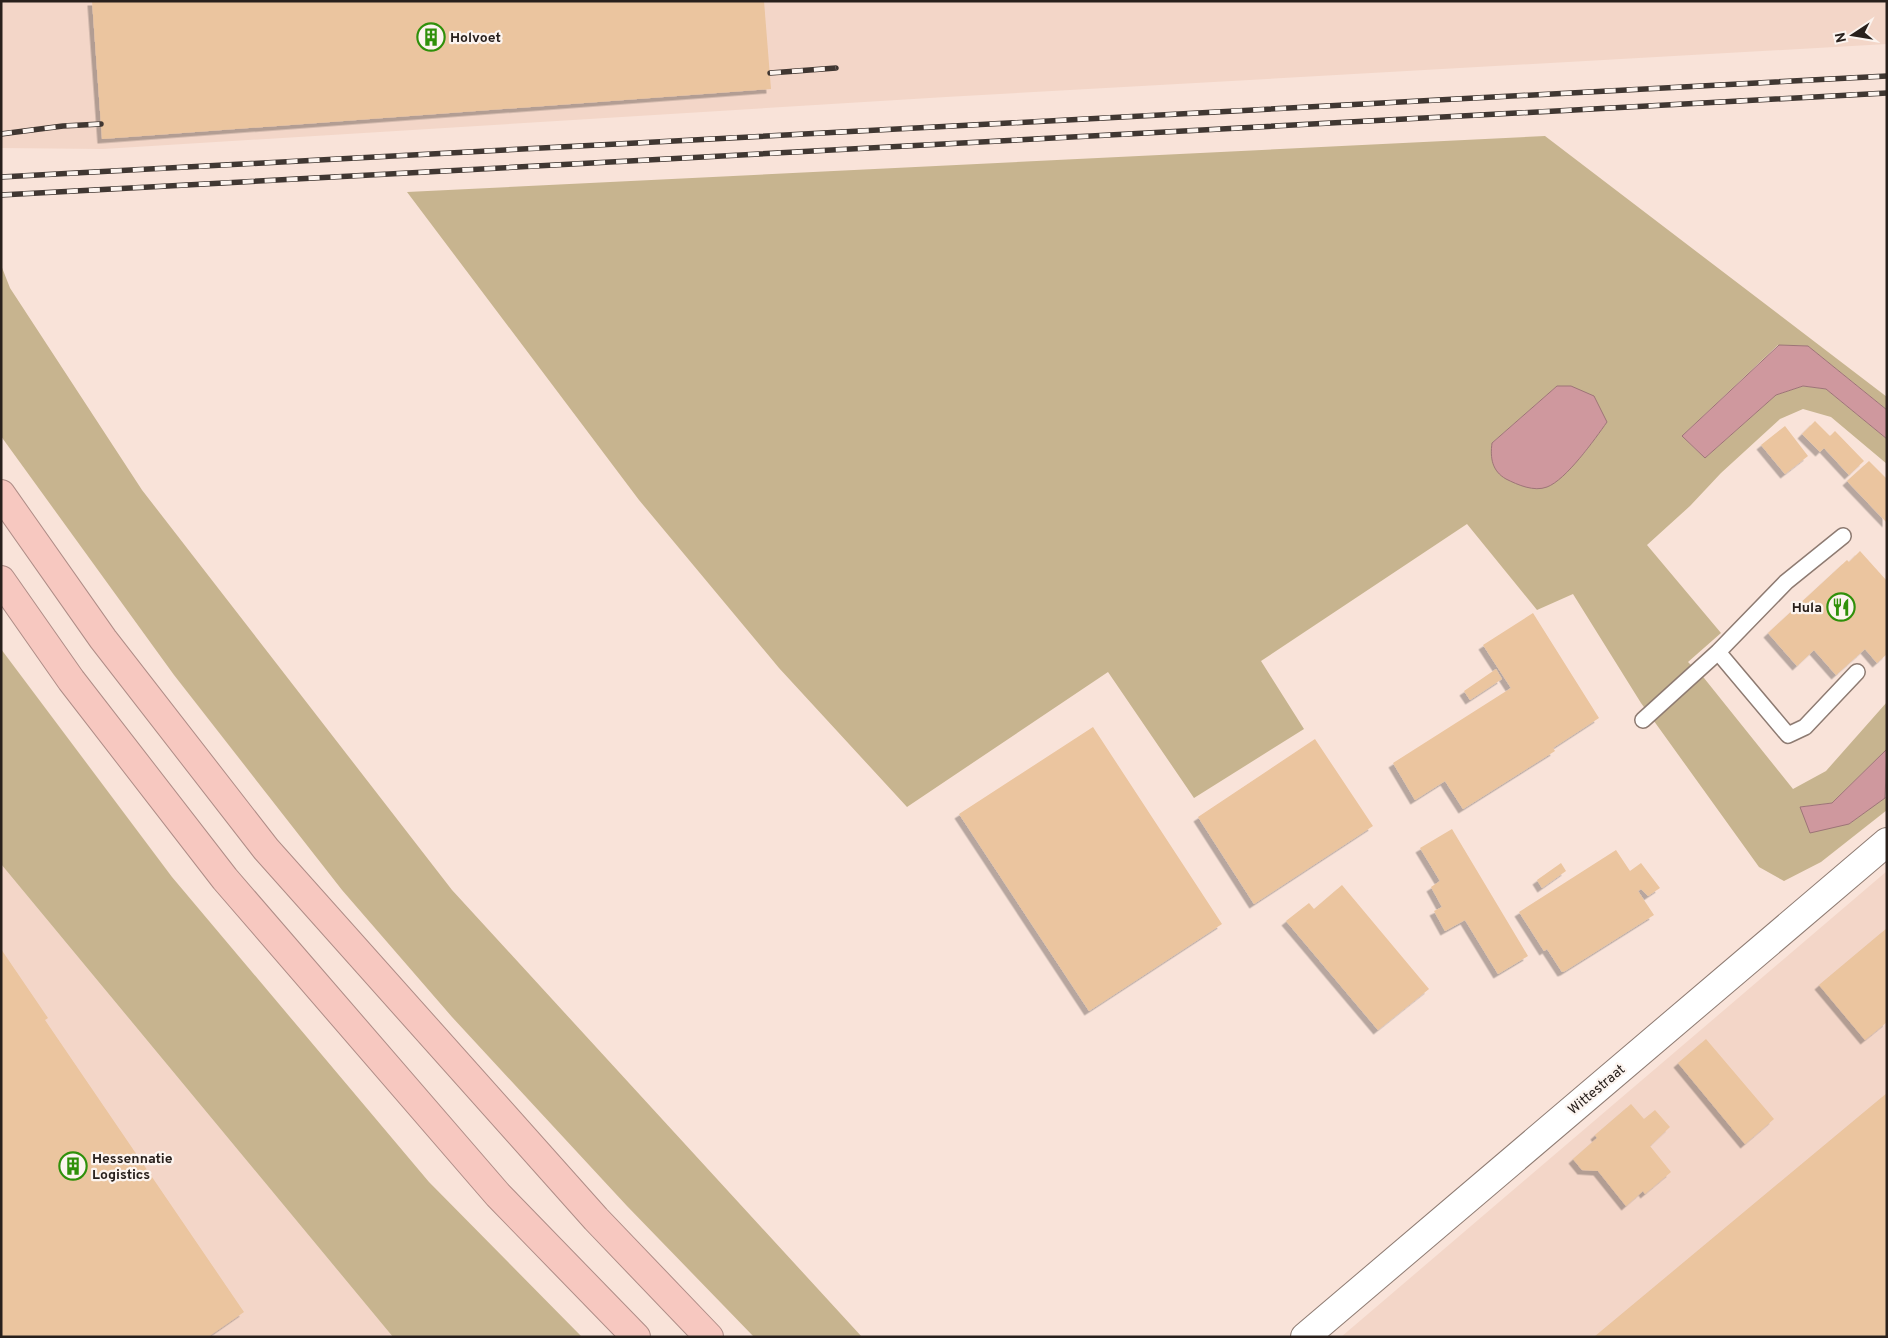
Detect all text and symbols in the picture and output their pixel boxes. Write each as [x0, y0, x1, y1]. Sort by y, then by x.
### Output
north arrow [1828, 10, 1878, 60]
building icon: Holvoet [416, 22, 446, 52]
place label: Holvoet [450, 30, 501, 47]
text: N [1832, 31, 1851, 44]
restaurant icon: Hula [1826, 592, 1856, 622]
place label: Hula [1792, 600, 1822, 617]
street label: Wittestraat [1565, 1061, 1629, 1119]
building icon: Hessennatie Logistics [58, 1151, 88, 1181]
place label: Hessennatie Logistics [92, 1151, 173, 1184]

